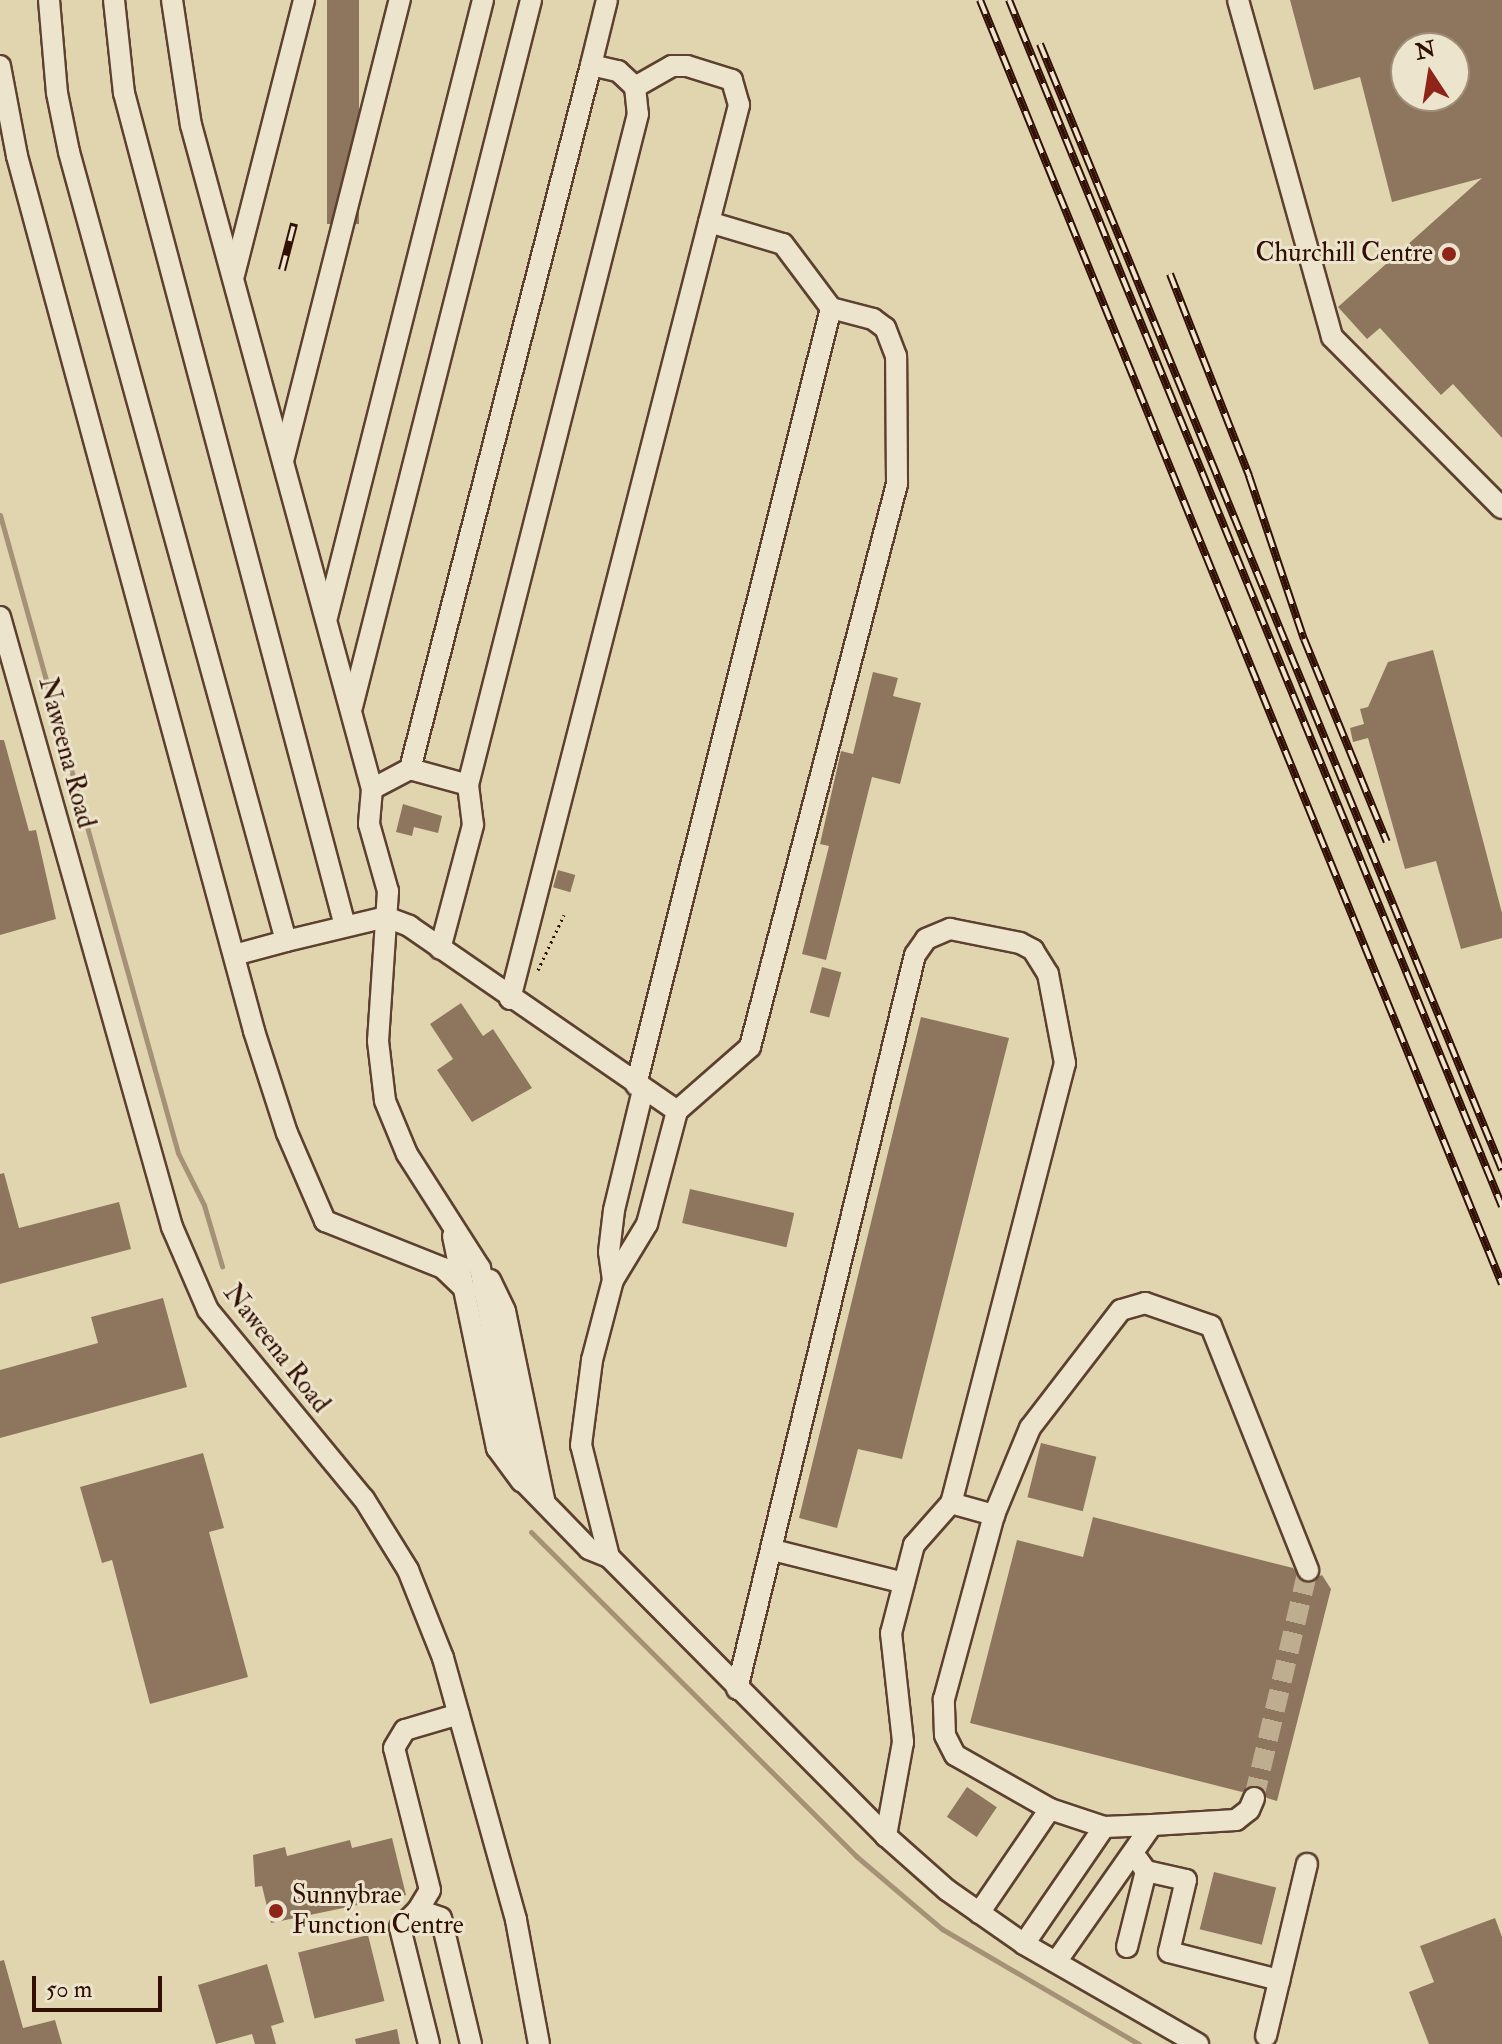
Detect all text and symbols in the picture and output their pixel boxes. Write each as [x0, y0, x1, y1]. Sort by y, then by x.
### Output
north arrow [1390, 32, 1470, 112]
text: N [1413, 35, 1438, 66]
place label: Churchill Centre [1256, 238, 1433, 270]
marker: Churchill Centre [1440, 245, 1458, 263]
street label: Naweena Road [31, 674, 101, 832]
street label: Naweena Road [216, 1278, 336, 1420]
place label: Sunnybrae Function Centre [292, 1880, 464, 1942]
marker: Sunnybrae Function Centre [267, 1902, 285, 1920]
scale bar [36, 1960, 166, 2010]
text: 50 m [46, 1974, 92, 2005]

